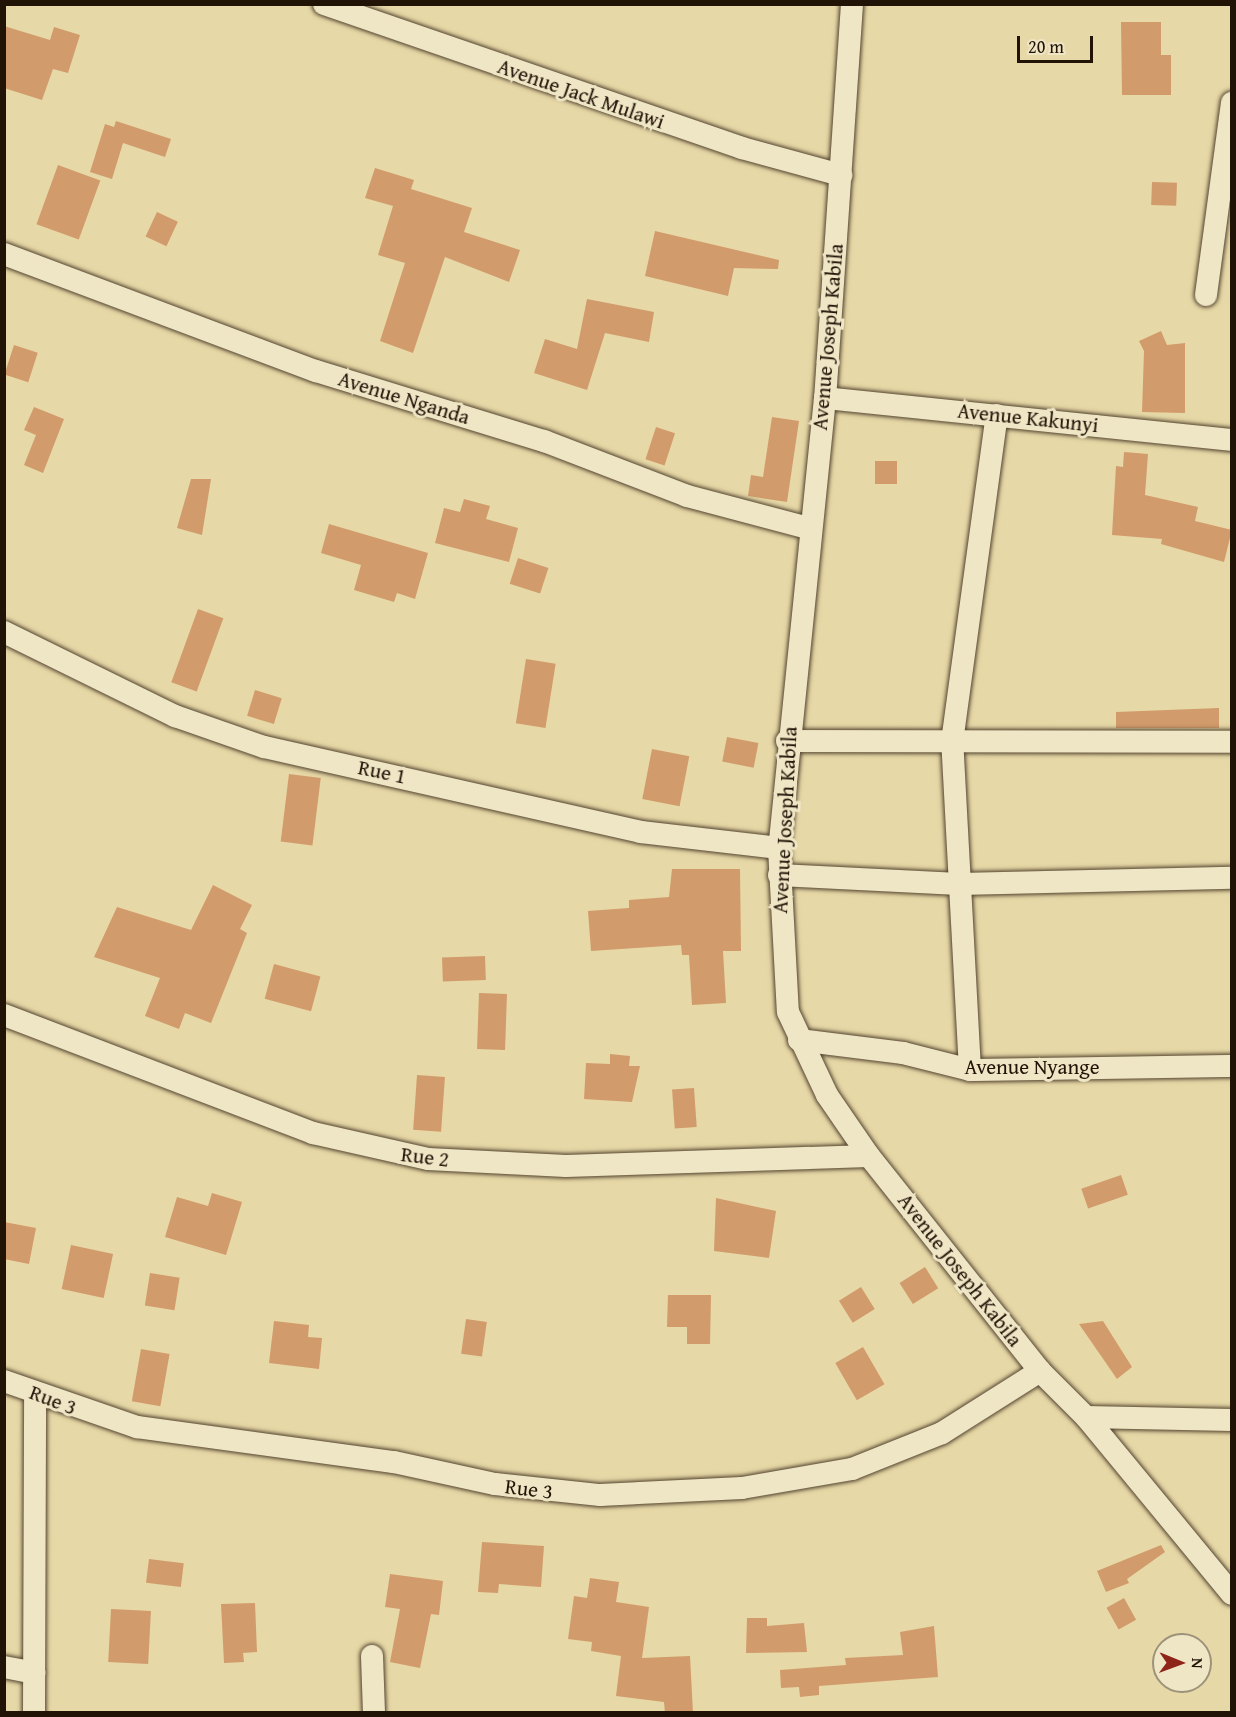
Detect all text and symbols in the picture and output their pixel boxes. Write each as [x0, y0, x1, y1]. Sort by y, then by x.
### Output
scale bar [1020, 24, 1096, 62]
text: 20 m [1028, 33, 1064, 60]
street label: Avenue Jack Mulawi [494, 54, 668, 134]
street label: Avenue Joseph Kabila [807, 243, 849, 431]
street label: Avenue Nganda [335, 366, 473, 430]
street label: Avenue Kakunyi [956, 398, 1100, 438]
street label: Avenue Joseph Kabila [768, 726, 802, 914]
street label: Rue 1 [356, 755, 408, 789]
street label: Avenue Nyange [964, 1054, 1100, 1080]
street label: Rue 2 [400, 1142, 450, 1172]
street label: Avenue Joseph Kabila [892, 1188, 1028, 1352]
street label: Rue 3 [26, 1380, 80, 1420]
street label: Rue 3 [504, 1474, 554, 1504]
north arrow [1152, 1633, 1212, 1693]
text: N [1186, 1658, 1210, 1669]

